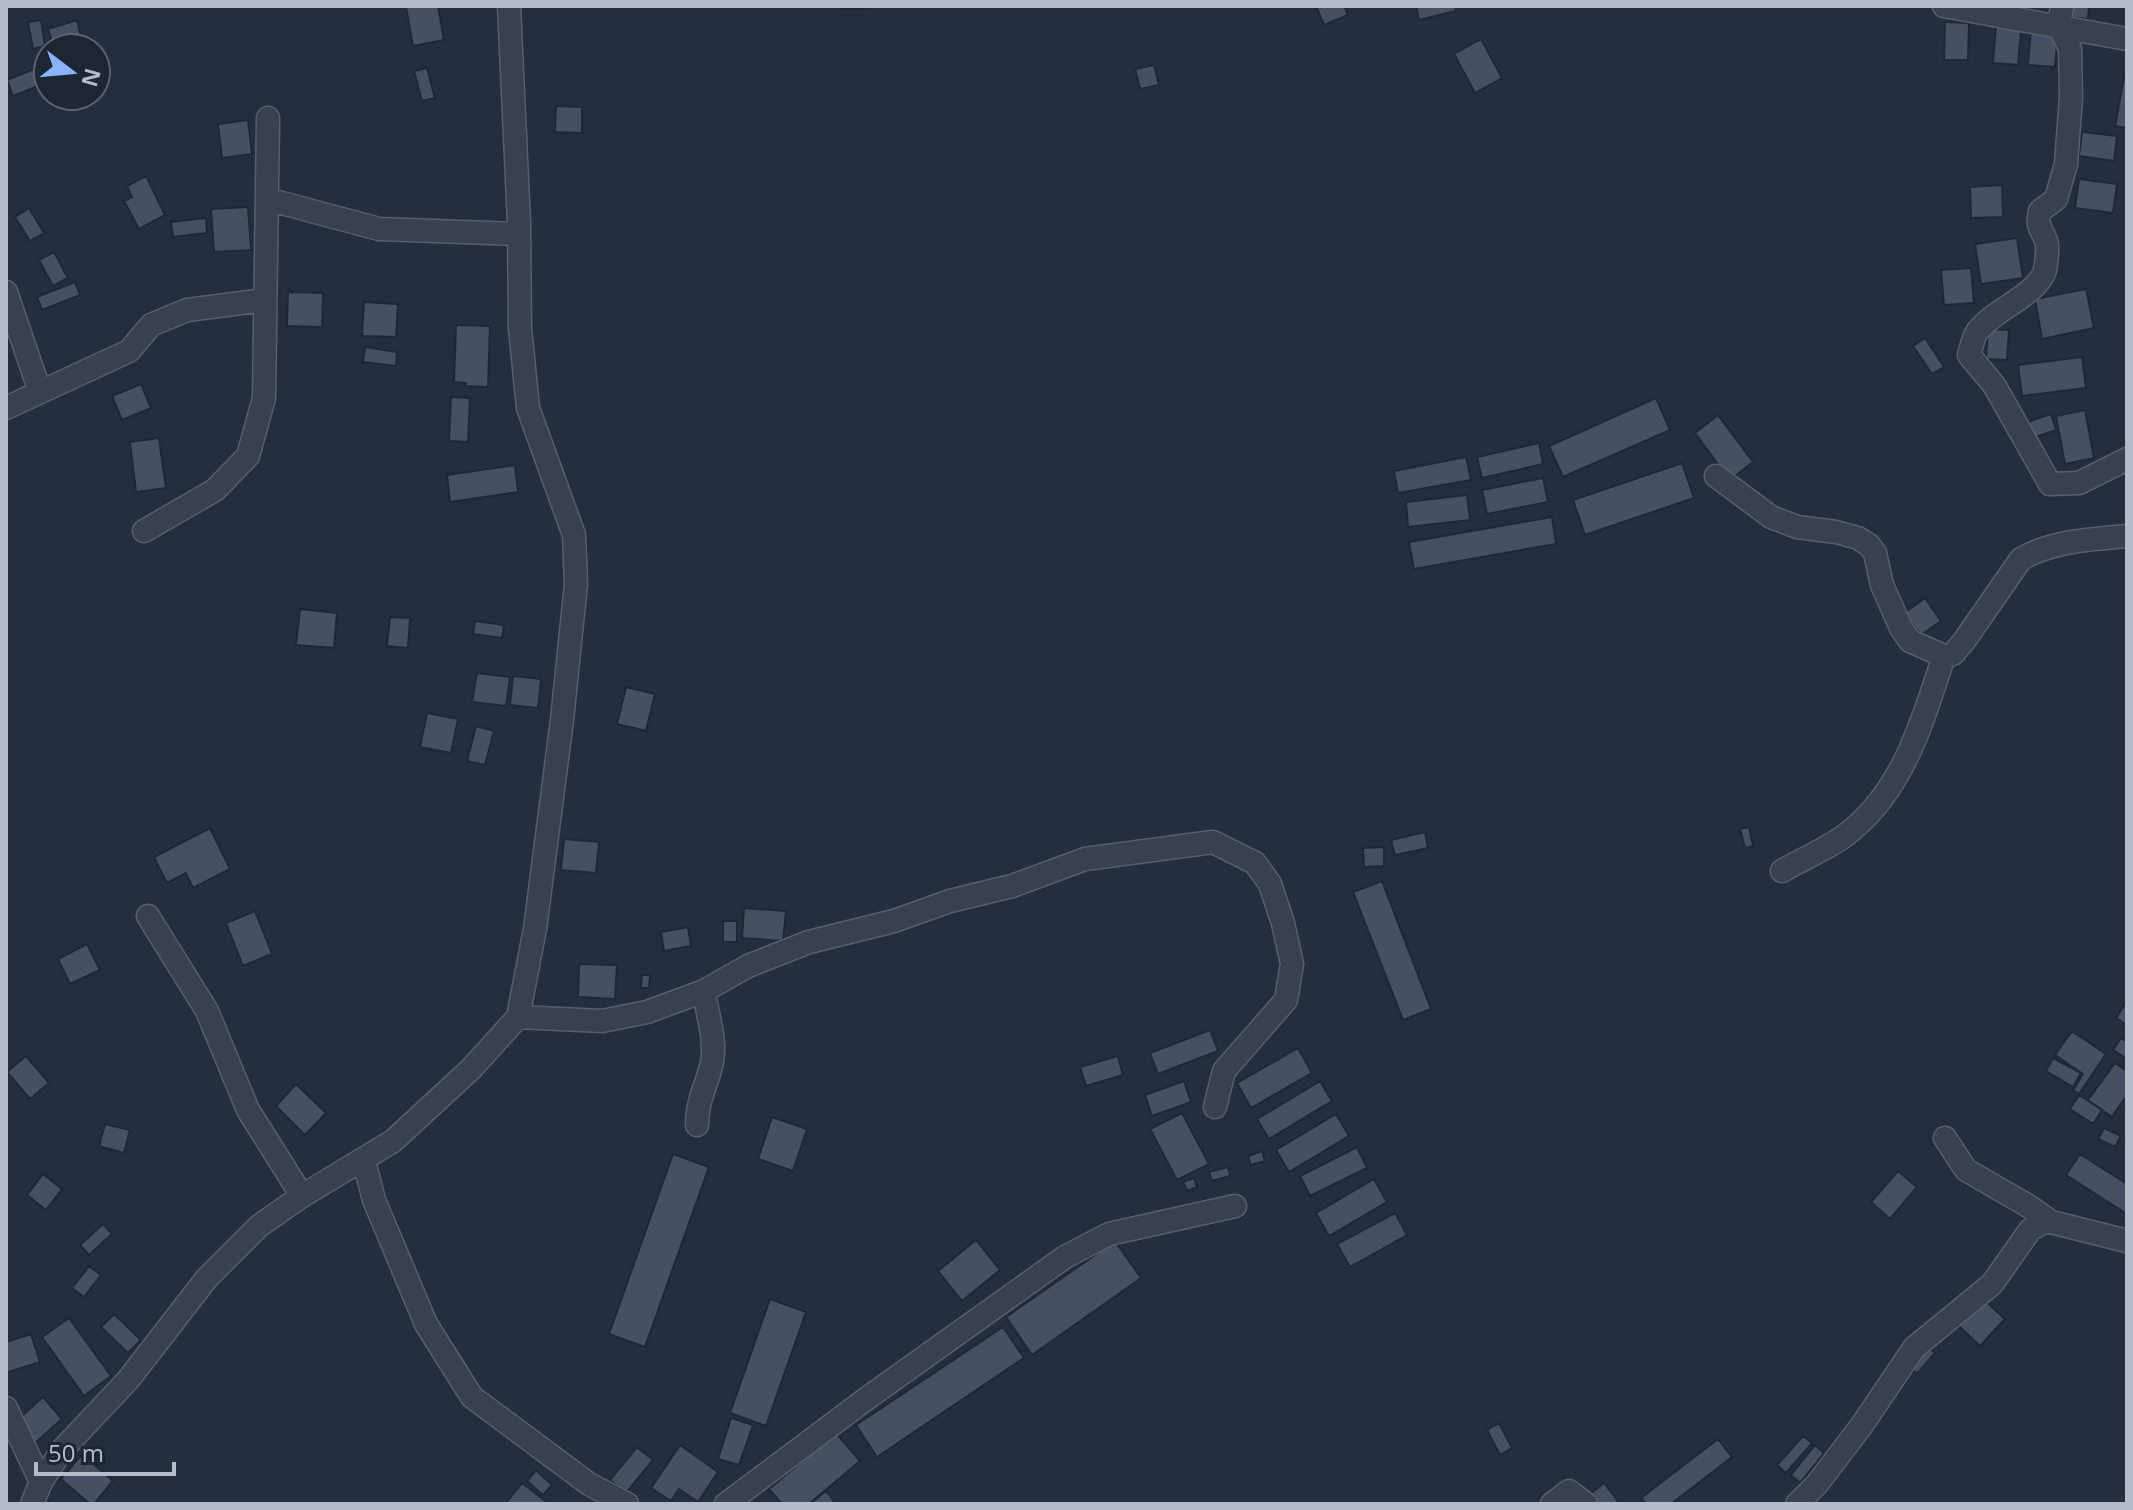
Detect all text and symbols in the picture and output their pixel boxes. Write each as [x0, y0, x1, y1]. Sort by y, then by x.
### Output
north arrow [32, 32, 112, 112]
text: N [75, 65, 109, 91]
scale bar [36, 1426, 174, 1476]
text: 50 m [48, 1436, 104, 1469]

